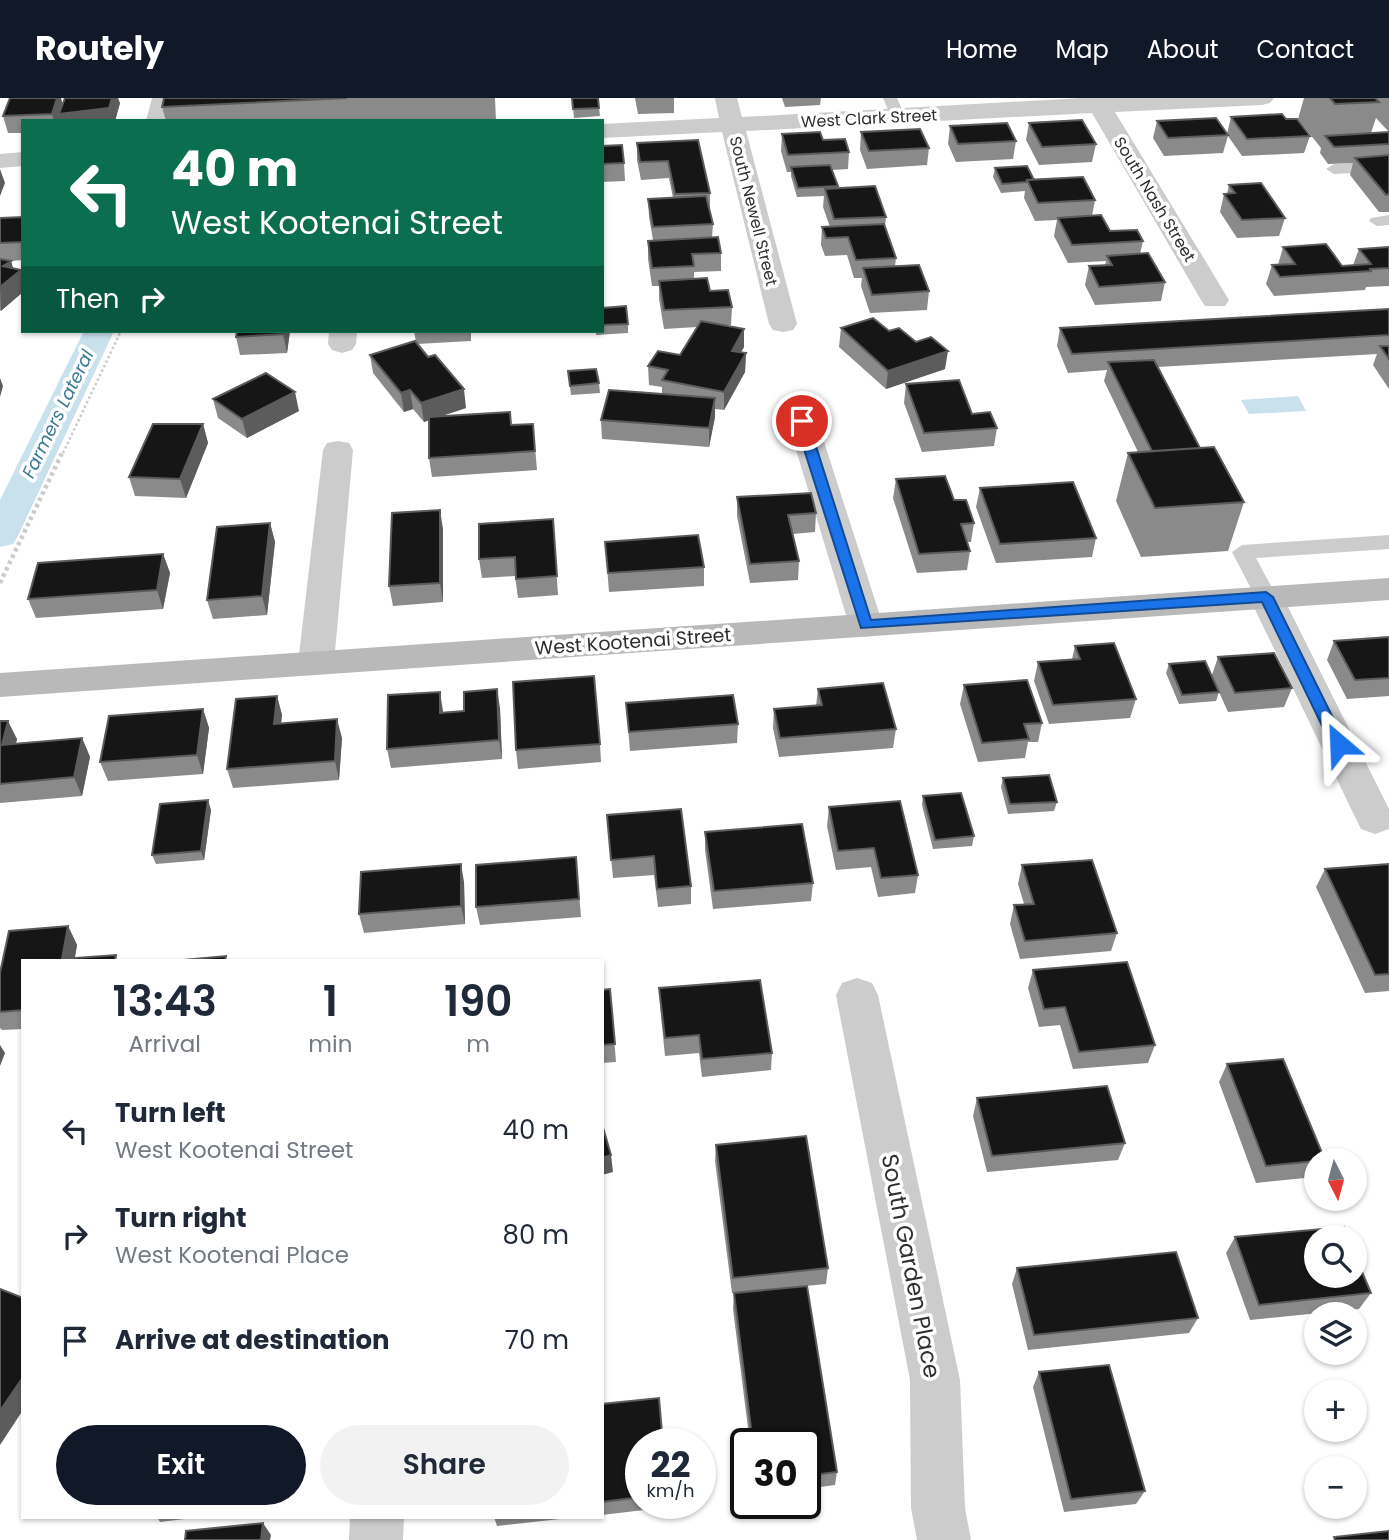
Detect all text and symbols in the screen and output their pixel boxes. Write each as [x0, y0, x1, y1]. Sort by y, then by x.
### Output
text: Routely [35, 25, 164, 72]
text: Home [946, 33, 1018, 66]
text: Map [1056, 33, 1109, 66]
text: About [1147, 33, 1218, 66]
text: Contact [1256, 33, 1354, 66]
street label: West Clark Street [800, 103, 938, 134]
street label: South Nash Street [1108, 132, 1201, 266]
street label: South Newell Street [724, 134, 783, 288]
text: 40 m [171, 135, 298, 203]
icon: left [56, 147, 147, 238]
text: West Kootenai Street [171, 200, 503, 245]
icon: right [133, 280, 171, 318]
text: Then [56, 281, 119, 317]
water label: Farmers Lateral [16, 345, 100, 482]
pin [772, 391, 832, 451]
icon: arrive [783, 402, 821, 440]
street label: West Kootenai Street [534, 621, 732, 662]
position arrow [1302, 707, 1376, 781]
text: 13:43 [112, 972, 217, 1031]
text: 1 [323, 972, 338, 1031]
text: 190 [444, 972, 513, 1031]
text: Arrival [128, 1028, 201, 1060]
text: min [308, 1028, 352, 1060]
text: m [466, 1028, 490, 1060]
text: Turn left [115, 1095, 226, 1131]
icon: left [56, 1112, 94, 1150]
text: 40 m [503, 1112, 569, 1148]
text: West Kootenai Street [115, 1134, 354, 1166]
north arrow [1304, 1148, 1367, 1211]
map controls [1304, 1148, 1367, 1519]
street label: South Garden Place [874, 1151, 948, 1381]
text: Turn right [115, 1200, 247, 1236]
icon: right [56, 1217, 94, 1255]
text: 80 m [503, 1217, 569, 1253]
button: search [1304, 1225, 1367, 1288]
text: West Kootenai Place [115, 1239, 349, 1271]
button: layers [1304, 1302, 1367, 1365]
icon: arrive [56, 1322, 94, 1360]
text: Arrive at destination [115, 1322, 390, 1358]
text: 70 m [505, 1322, 569, 1358]
button: + [1304, 1379, 1367, 1442]
button: Exit [56, 1425, 306, 1505]
button: Share [320, 1425, 569, 1505]
speed limit sign: 30 [730, 1428, 821, 1519]
text: 22 [651, 1440, 690, 1489]
button: − [1304, 1456, 1367, 1519]
text: km/h [647, 1478, 694, 1503]

